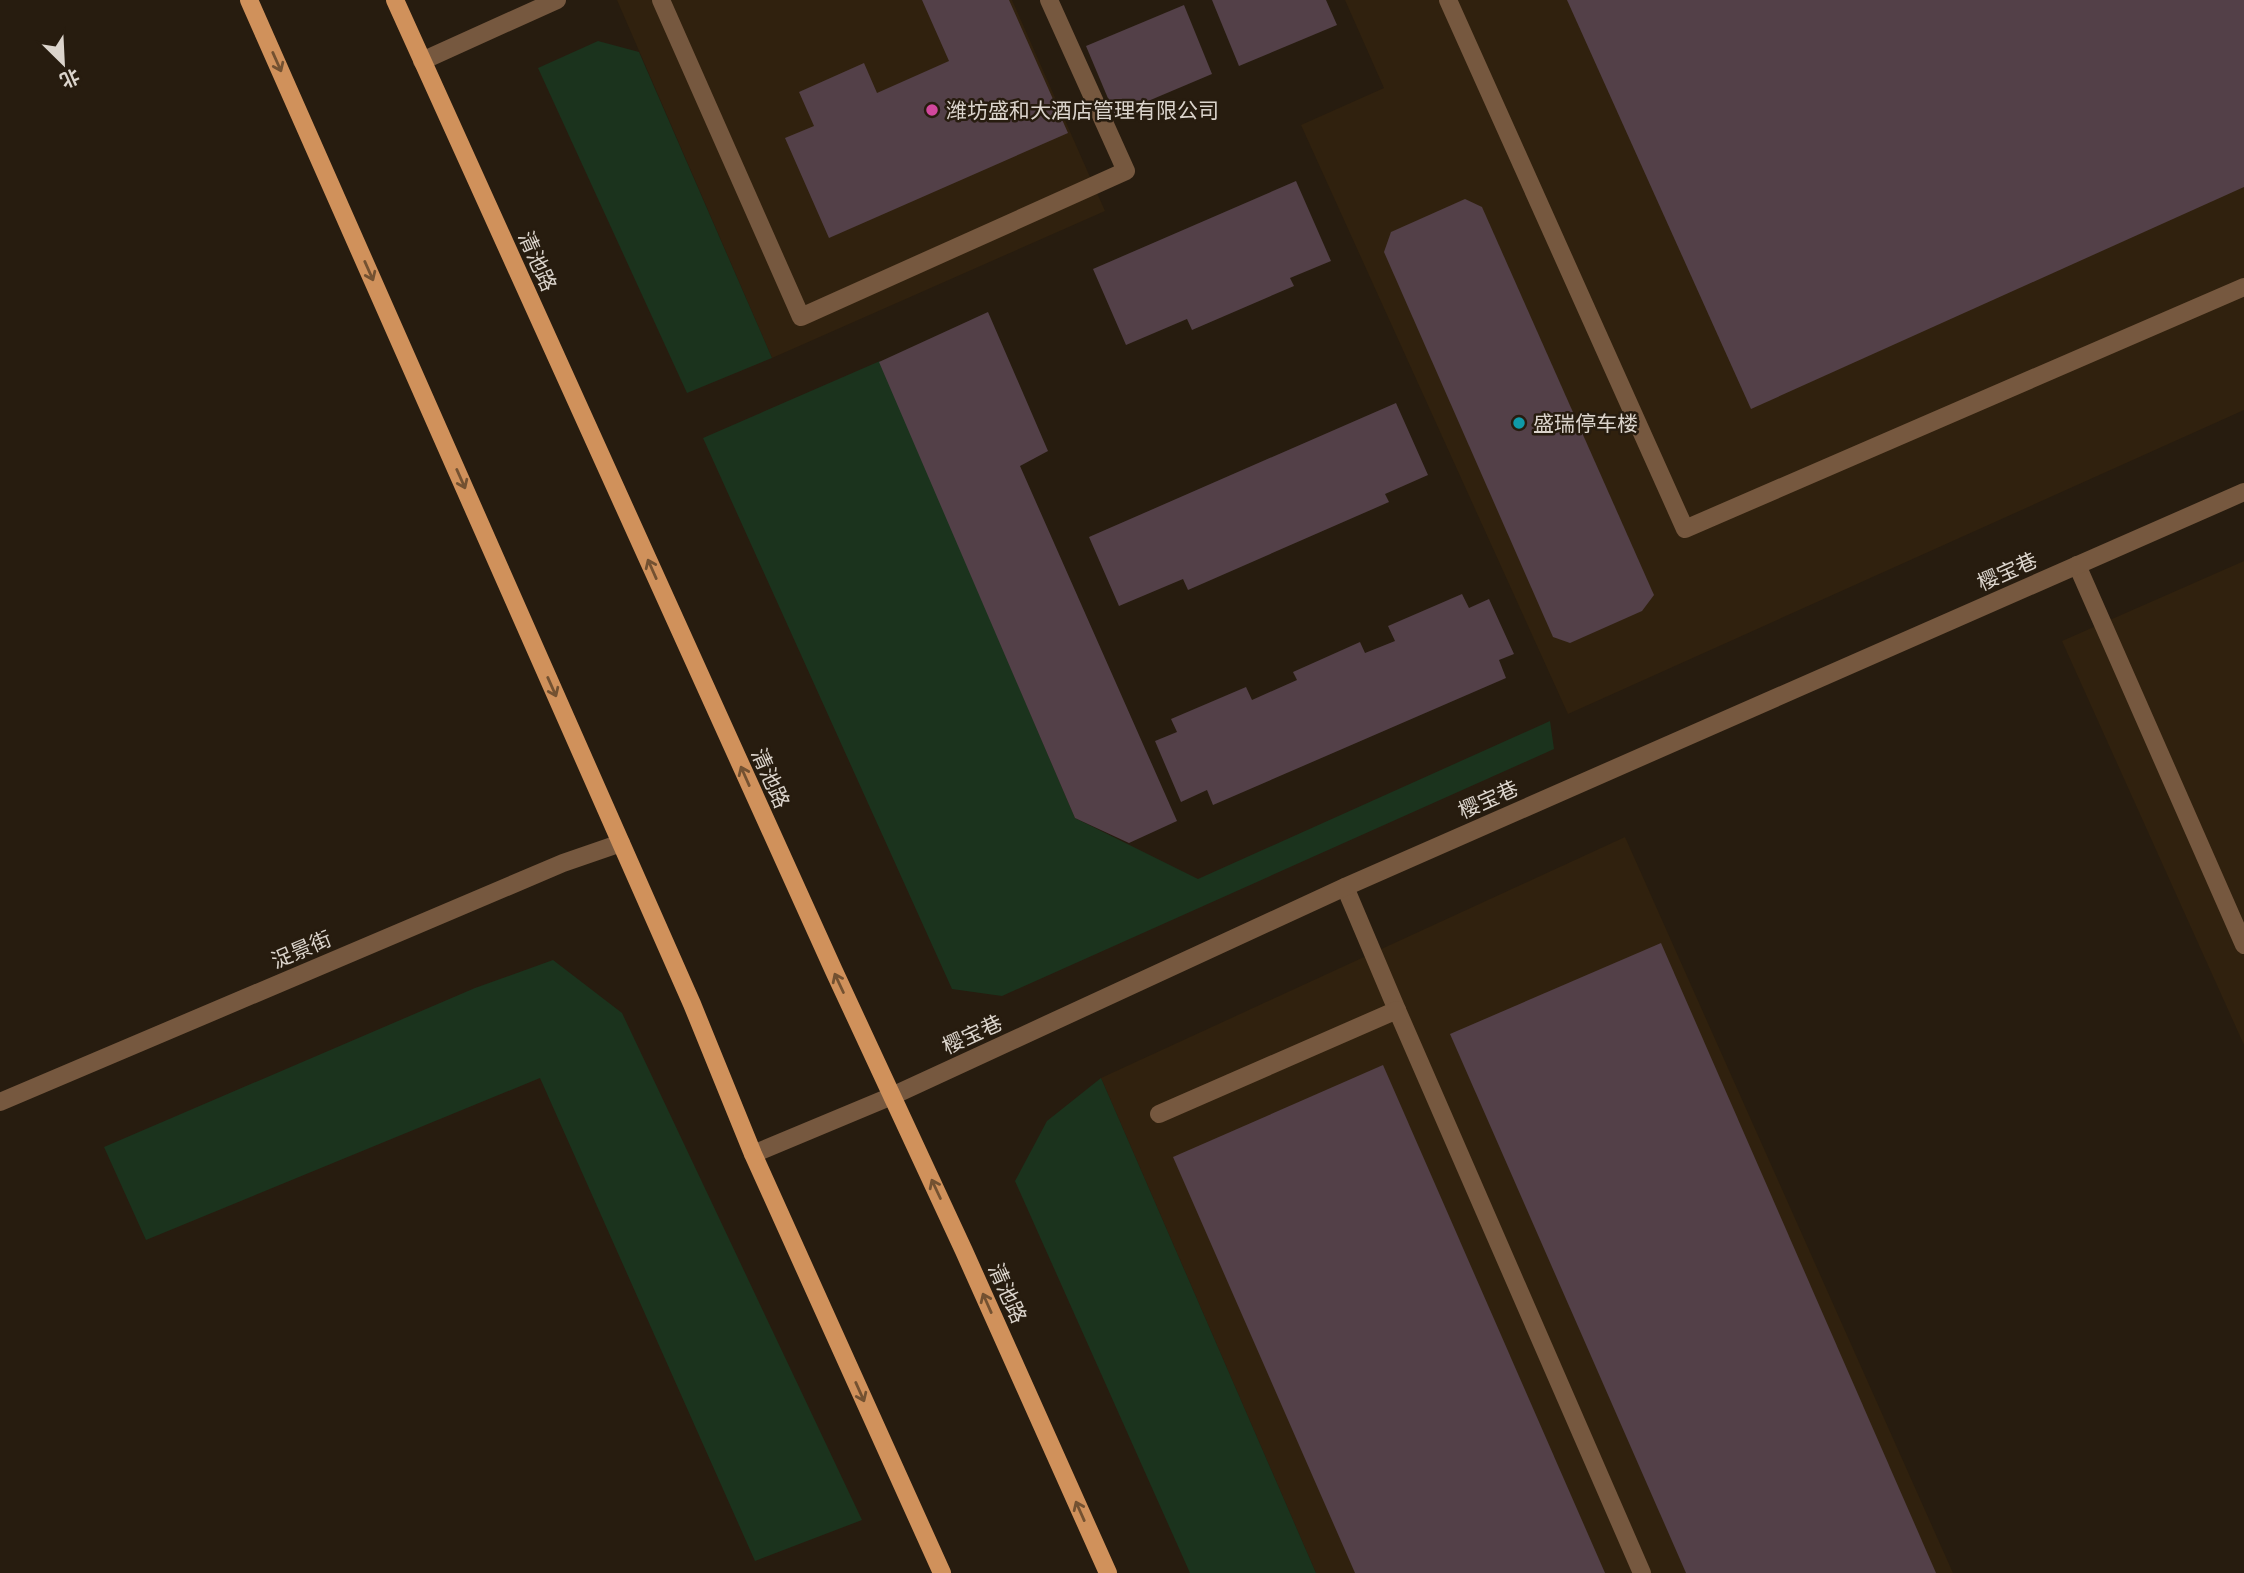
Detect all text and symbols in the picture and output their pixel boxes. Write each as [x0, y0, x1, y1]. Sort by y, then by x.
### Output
north arrow [28, 28, 98, 98]
one-way arrow [271, 51, 284, 73]
text: 北 [56, 64, 83, 93]
place label: 潍坊盛和大酒店管理有限公司 [946, 96, 1219, 124]
marker: 潍坊盛和大酒店管理有限公司 [924, 102, 940, 118]
street label: 清池路 [512, 227, 564, 295]
one-way arrow [363, 259, 376, 281]
place label: 盛瑞停车楼 [1533, 409, 1638, 437]
marker: 盛瑞停车楼 [1511, 415, 1527, 431]
one-way arrow [455, 468, 468, 489]
street label: 樱宝巷 [1973, 545, 2041, 597]
one-way arrow [645, 559, 658, 580]
one-way arrow [546, 676, 559, 697]
street label: 清池路 [745, 744, 797, 812]
one-way arrow [738, 766, 752, 787]
street label: 樱宝巷 [1454, 773, 1522, 825]
street label: 浞景街 [267, 924, 335, 974]
one-way arrow [832, 973, 846, 994]
street label: 樱宝巷 [938, 1008, 1006, 1060]
one-way arrow [928, 1179, 942, 1200]
street label: 清池路 [982, 1259, 1034, 1327]
one-way arrow [980, 1293, 993, 1314]
one-way arrow [854, 1381, 867, 1402]
one-way arrow [1073, 1500, 1086, 1522]

